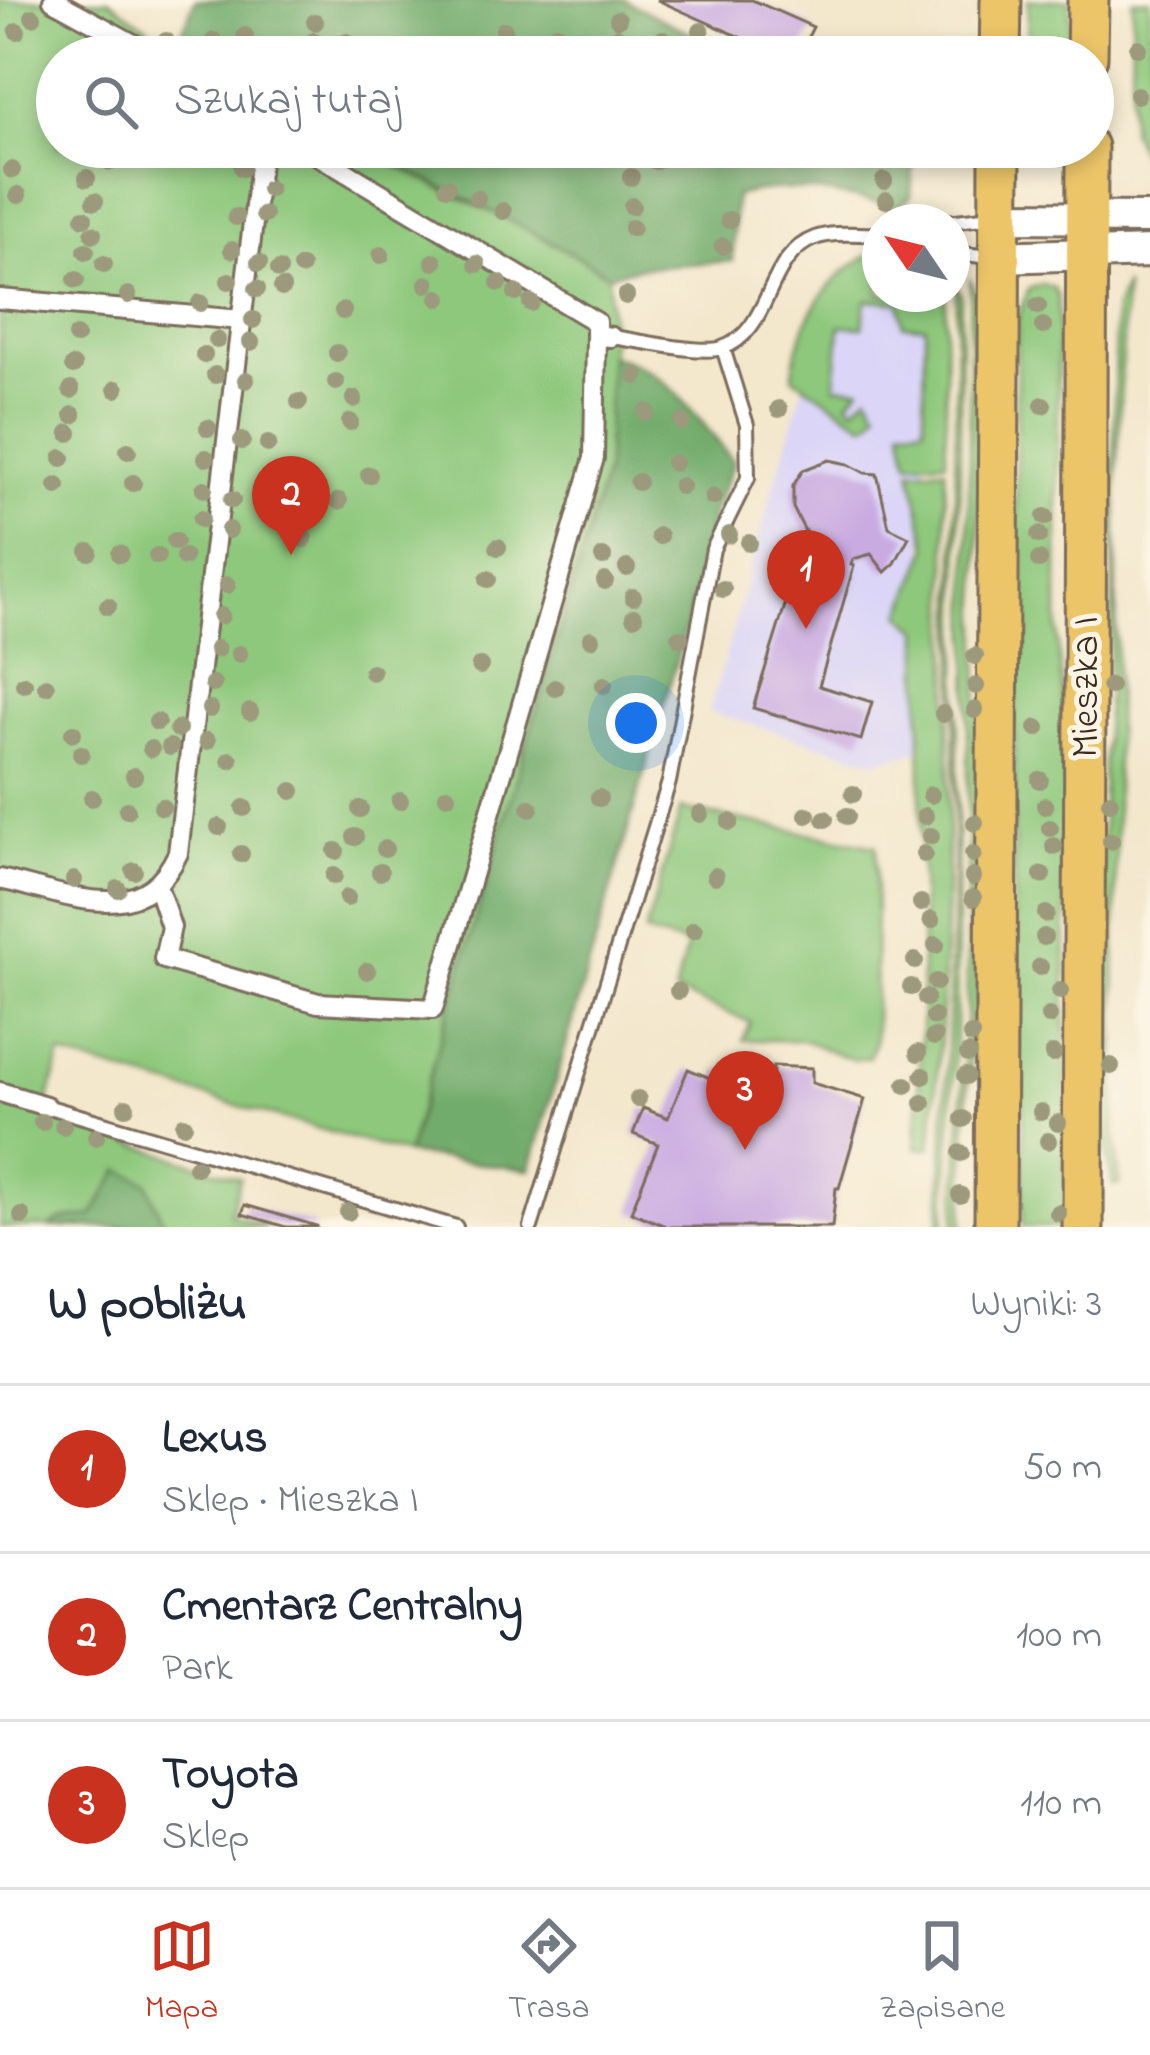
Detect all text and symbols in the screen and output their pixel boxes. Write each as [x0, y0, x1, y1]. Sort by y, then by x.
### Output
search box [36, 36, 1114, 168]
icon: search [78, 69, 144, 135]
text: Szukaj tutaj [174, 69, 401, 135]
north arrow [862, 204, 970, 312]
pin: 2 [252, 456, 330, 555]
pin: 1 [767, 530, 845, 629]
street label: Mieszka I [1059, 616, 1116, 758]
your location [606, 693, 666, 753]
pin: 3 [706, 1051, 784, 1150]
text: W pobliżu [48, 1268, 247, 1343]
text: Wyniki: 3 [971, 1277, 1102, 1334]
text: Lexus [162, 1407, 267, 1473]
text: 1 [81, 1440, 93, 1497]
text: 50 m [1023, 1440, 1102, 1497]
text: Sklep · Mieszka I [162, 1473, 419, 1530]
text: Cmentarz Centralny [162, 1575, 523, 1641]
text: 2 [77, 1608, 97, 1665]
text: 100 m [1016, 1608, 1102, 1665]
text: Park [162, 1641, 232, 1698]
text: Toyota [162, 1743, 299, 1809]
text: 3 [79, 1776, 95, 1833]
text: 110 m [1020, 1776, 1102, 1833]
text: Sklep [162, 1809, 249, 1866]
tab: Mapa [145, 1913, 218, 2033]
tab: Trasa [508, 1913, 590, 2033]
tab: Zapisane [879, 1913, 1005, 2033]

